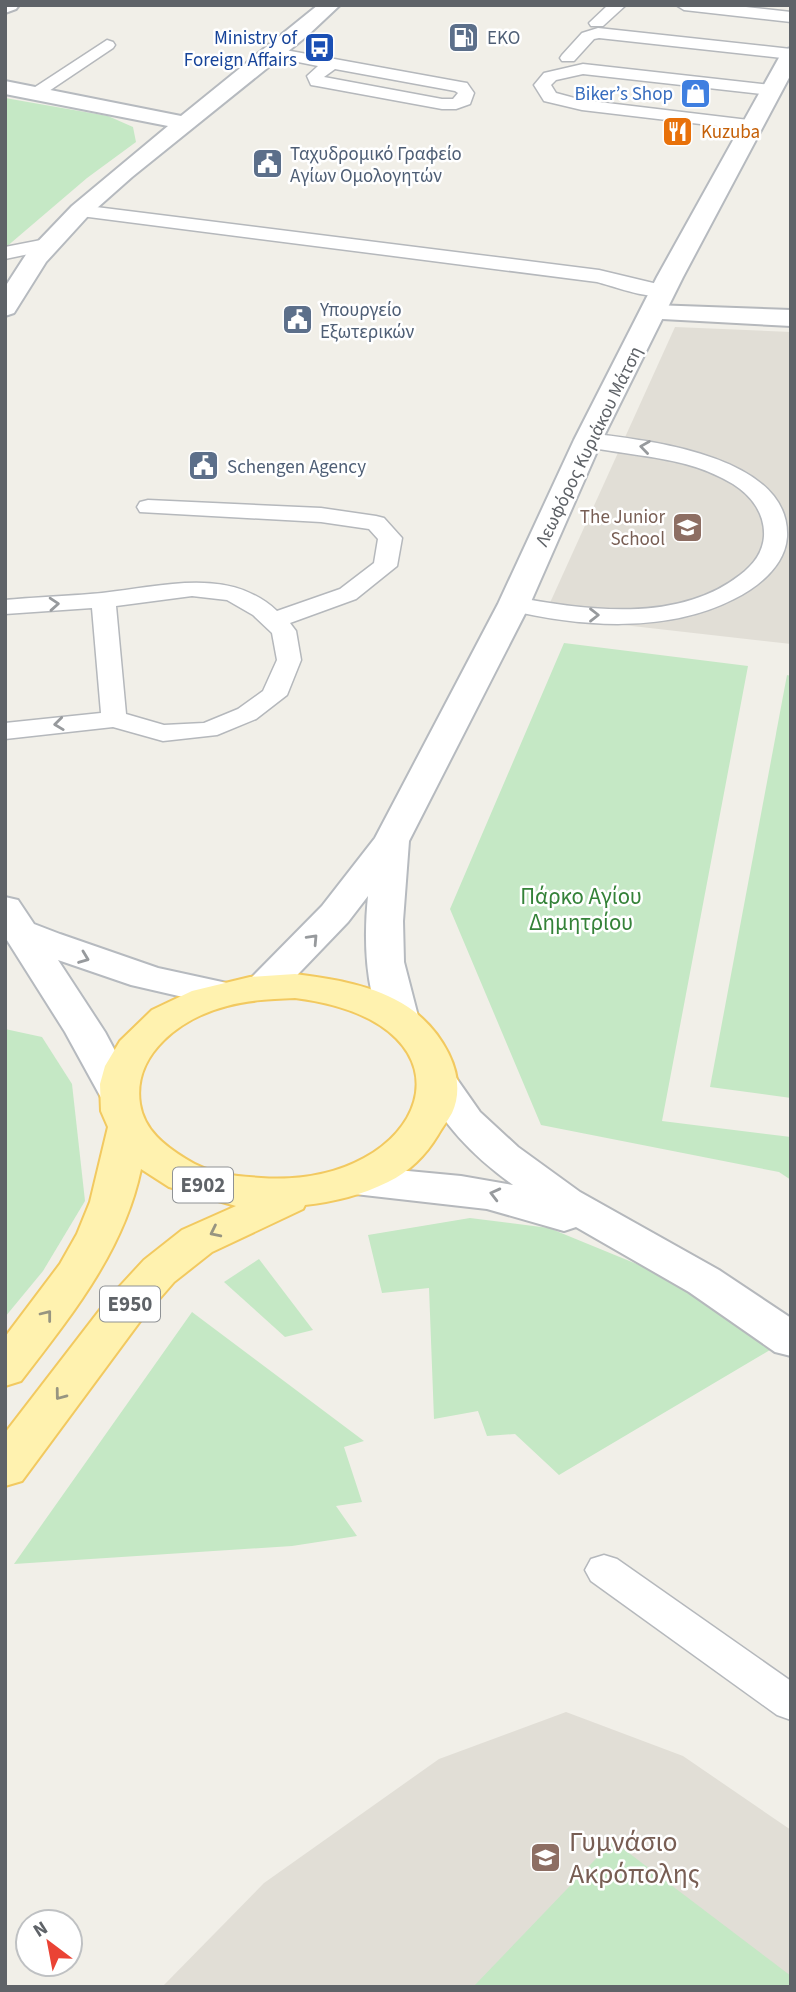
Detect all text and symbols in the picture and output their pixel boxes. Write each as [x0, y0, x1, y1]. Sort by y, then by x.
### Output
fuel station icon: EKO [447, 20, 481, 54]
place label: Ministry of Foreign Affairs [184, 25, 298, 74]
place label: EKO [487, 25, 520, 52]
bus stop icon: Ministry of Foreign Affairs [303, 31, 337, 65]
shop icon: Biker’s Shop [679, 76, 713, 110]
place label: Biker’s Shop [575, 81, 673, 108]
restaurant icon: Kuzuba [661, 114, 695, 148]
place label: Kuzuba [701, 119, 760, 146]
place label: Ταχυδρομικό Γραφείο Αγίων Ομολογητών [290, 141, 462, 190]
public building icon: Ταχυδρομικό Γραφείο Αγίων Ομολογητών [250, 147, 284, 181]
place label: Υπουργείο Εξωτερικών [319, 297, 414, 346]
public building icon: Υπουργείο Εξωτερικών [280, 303, 314, 337]
street label: Λεωφόρος Κυριάκου Μάτση [529, 342, 650, 551]
one-way arrow [639, 440, 651, 455]
public building icon: Schengen Agency [187, 449, 221, 483]
place label: Schengen Agency [227, 454, 366, 481]
place label: The Junior School [580, 504, 665, 553]
school or university icon: The Junior School [671, 510, 705, 544]
one-way arrow [49, 596, 60, 611]
one-way arrow [589, 608, 600, 623]
one-way arrow [53, 716, 65, 731]
park label: Πάρκο Αγίου Δημητρίου [520, 880, 642, 939]
one-way arrow [304, 934, 317, 947]
one-way arrow [77, 949, 89, 963]
road number: E902 [173, 1168, 233, 1202]
one-way arrow [489, 1188, 501, 1202]
one-way arrow [210, 1224, 222, 1238]
road number: E950 [100, 1286, 160, 1322]
one-way arrow [39, 1310, 52, 1323]
one-way arrow [56, 1388, 68, 1400]
place label: Γυμνάσιο Ακρόπολης [569, 1822, 700, 1894]
school or university icon: Γυμνάσιο Ακρόπολης [529, 1840, 563, 1874]
north arrow [14, 1908, 84, 1978]
text: N [28, 1915, 53, 1945]

